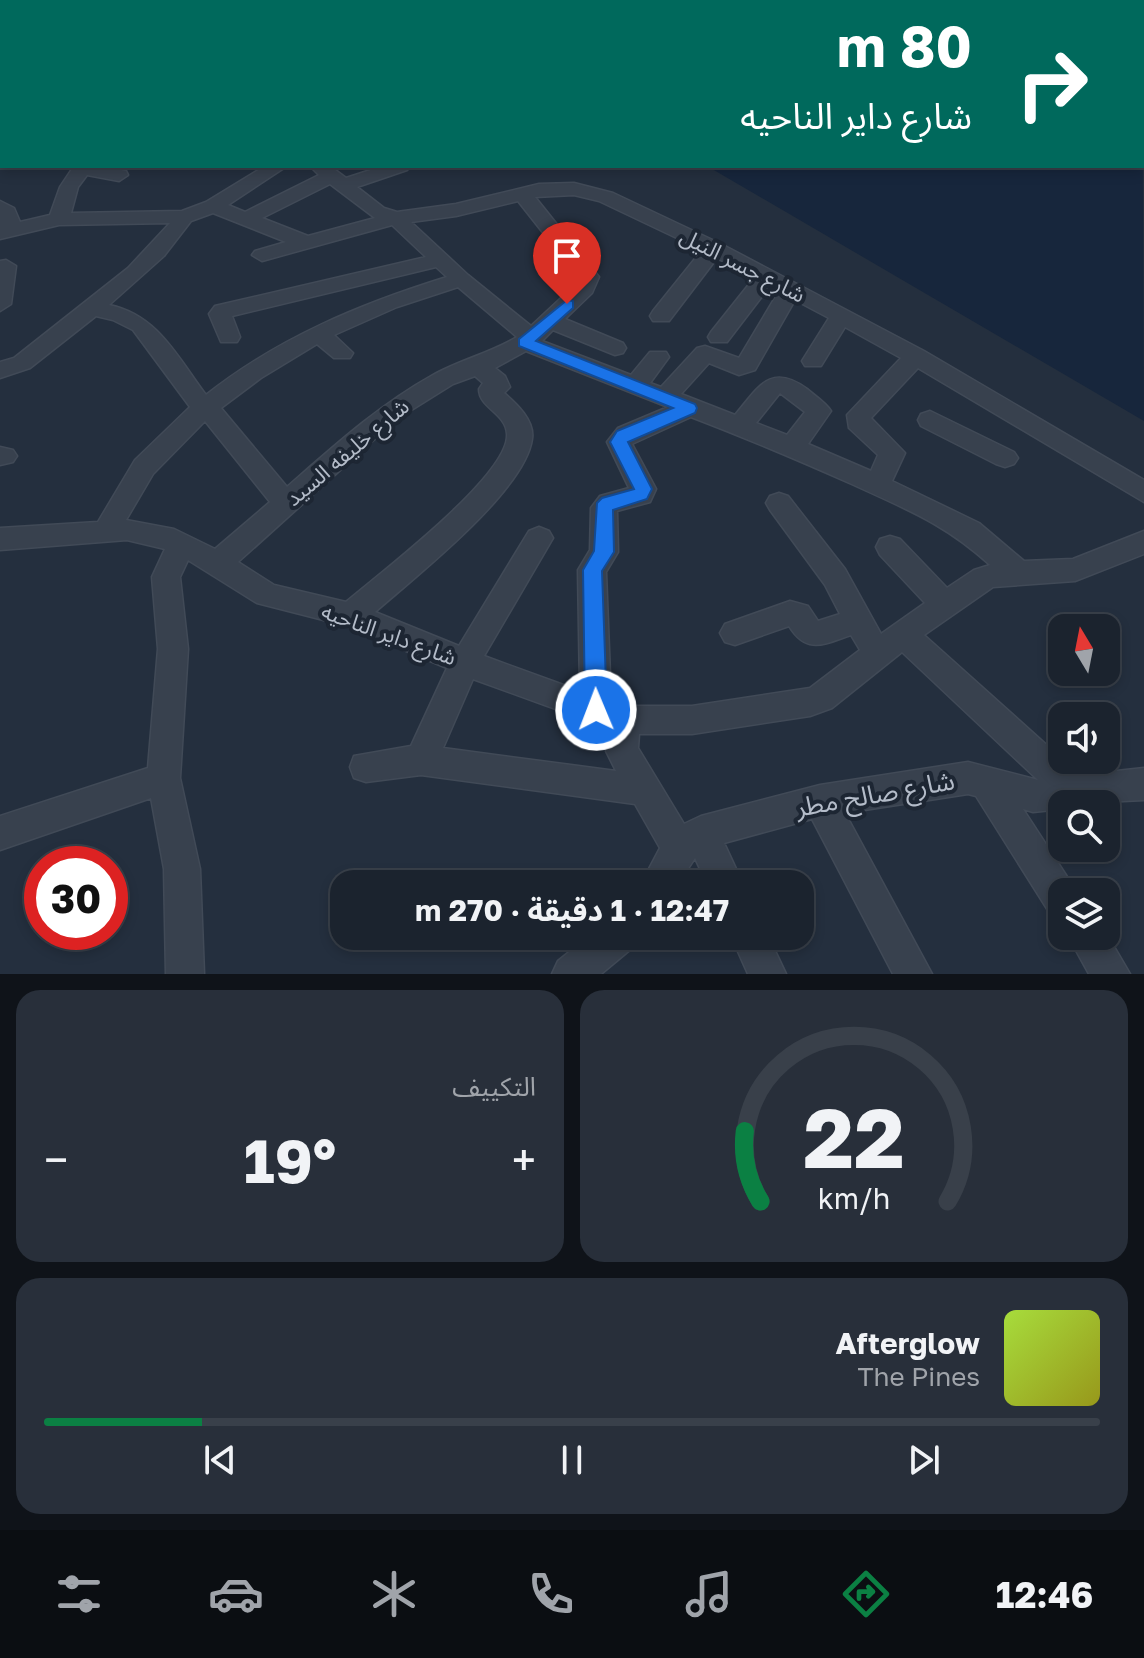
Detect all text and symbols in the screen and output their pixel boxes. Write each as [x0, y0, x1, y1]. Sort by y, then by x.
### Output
text: 80 m [837, 12, 972, 79]
icon: right [1000, 32, 1104, 136]
text: شارع داير الناحيه [740, 94, 972, 137]
street label: شارع جسر النيل [674, 221, 810, 311]
pin [533, 222, 601, 304]
icon: arrive [545, 234, 589, 278]
street label: شارع خليفه السيد [279, 392, 416, 514]
street label: شارع داير الناحيه [317, 597, 460, 674]
north arrow [1048, 614, 1120, 686]
map controls [1048, 614, 1120, 950]
position arrow [554, 668, 638, 752]
button: sound [1048, 702, 1120, 774]
street label: شارع صالح مطر [792, 764, 958, 828]
button: search [1048, 790, 1120, 862]
speed limit sign: 30 [24, 846, 128, 950]
button: layers [1048, 878, 1120, 950]
text: 12:47 · 1 دقيقة · 270 m [415, 892, 729, 928]
text: التكييف [452, 1071, 536, 1102]
text: 22 [803, 1086, 905, 1186]
text: 19° [244, 1124, 336, 1196]
text: − [44, 1133, 68, 1186]
text: + [512, 1133, 536, 1186]
text: km/h [818, 1181, 890, 1215]
text: Afterglow [836, 1325, 980, 1361]
text: The Pines [857, 1361, 980, 1392]
icon: previous [198, 1438, 242, 1482]
icon: pause [550, 1438, 594, 1482]
icon: next [902, 1438, 946, 1482]
icon: filters [51, 1566, 107, 1622]
icon: car [208, 1566, 264, 1622]
icon: climate [366, 1566, 422, 1622]
icon: phone [523, 1566, 579, 1622]
icon: music [681, 1566, 737, 1622]
icon: directions [838, 1566, 894, 1622]
text: 12:46 [996, 1573, 1093, 1616]

